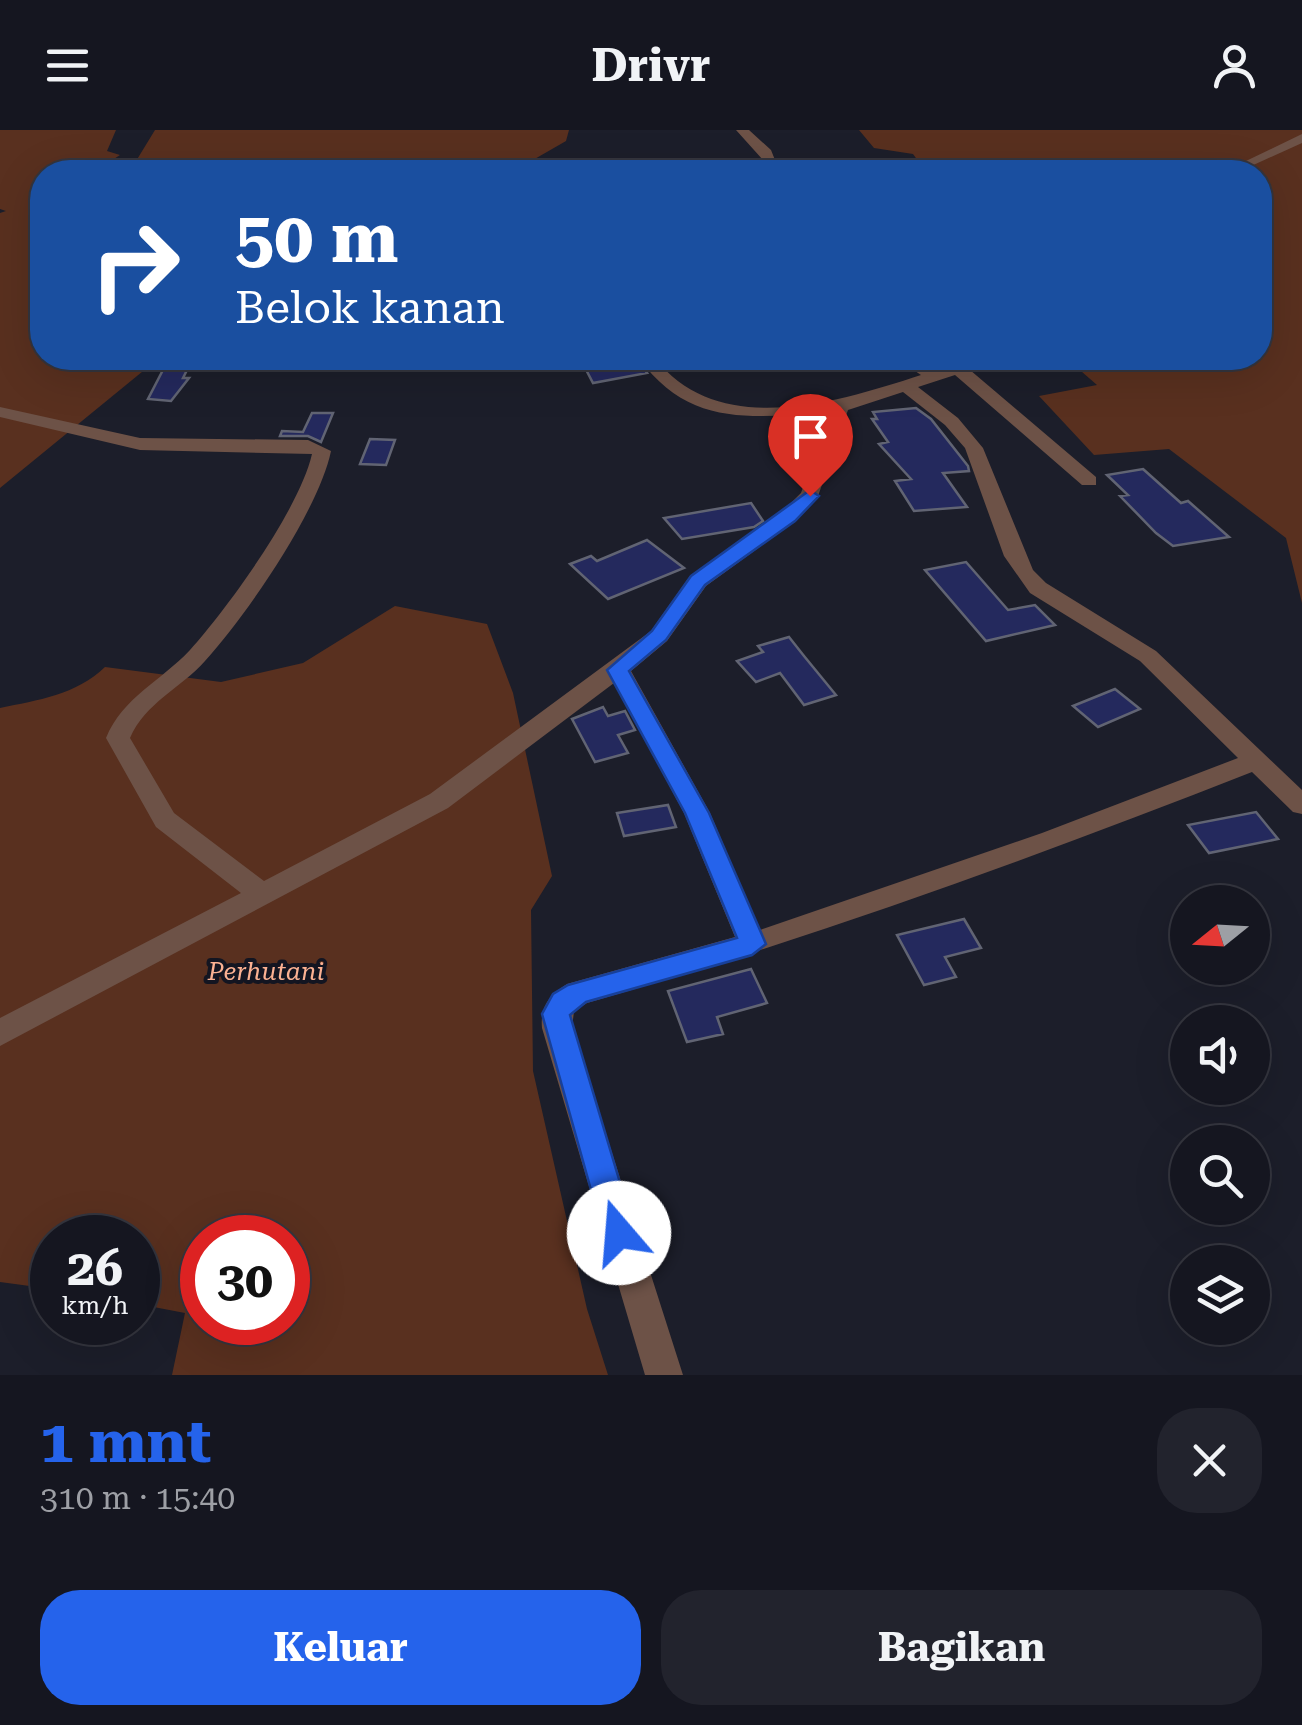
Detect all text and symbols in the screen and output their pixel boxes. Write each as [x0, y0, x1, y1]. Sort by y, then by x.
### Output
icon: menu [40, 38, 95, 93]
icon: person [1207, 38, 1262, 93]
text: Drivr [592, 39, 710, 92]
text: 50 m [235, 197, 399, 279]
icon: right [70, 200, 200, 330]
text: Belok kanan [235, 281, 505, 334]
pin [768, 394, 853, 497]
icon: arrive [783, 409, 838, 464]
north arrow [1170, 885, 1270, 985]
map controls [1170, 885, 1270, 1345]
park label: Perhutani [207, 957, 324, 986]
button: sound [1170, 1005, 1270, 1105]
button: search [1170, 1125, 1270, 1225]
position arrow [567, 1181, 671, 1285]
speed limit sign: 30 [180, 1215, 310, 1345]
text: 26 [67, 1239, 123, 1297]
button: layers [1170, 1245, 1270, 1345]
text: km/h [62, 1291, 128, 1320]
text: 1 mnt [40, 1406, 211, 1477]
button: close [1157, 1408, 1262, 1513]
text: 310 m · 15:40 [40, 1479, 235, 1517]
button: Keluar [40, 1590, 641, 1705]
button: Bagikan [661, 1590, 1262, 1705]

